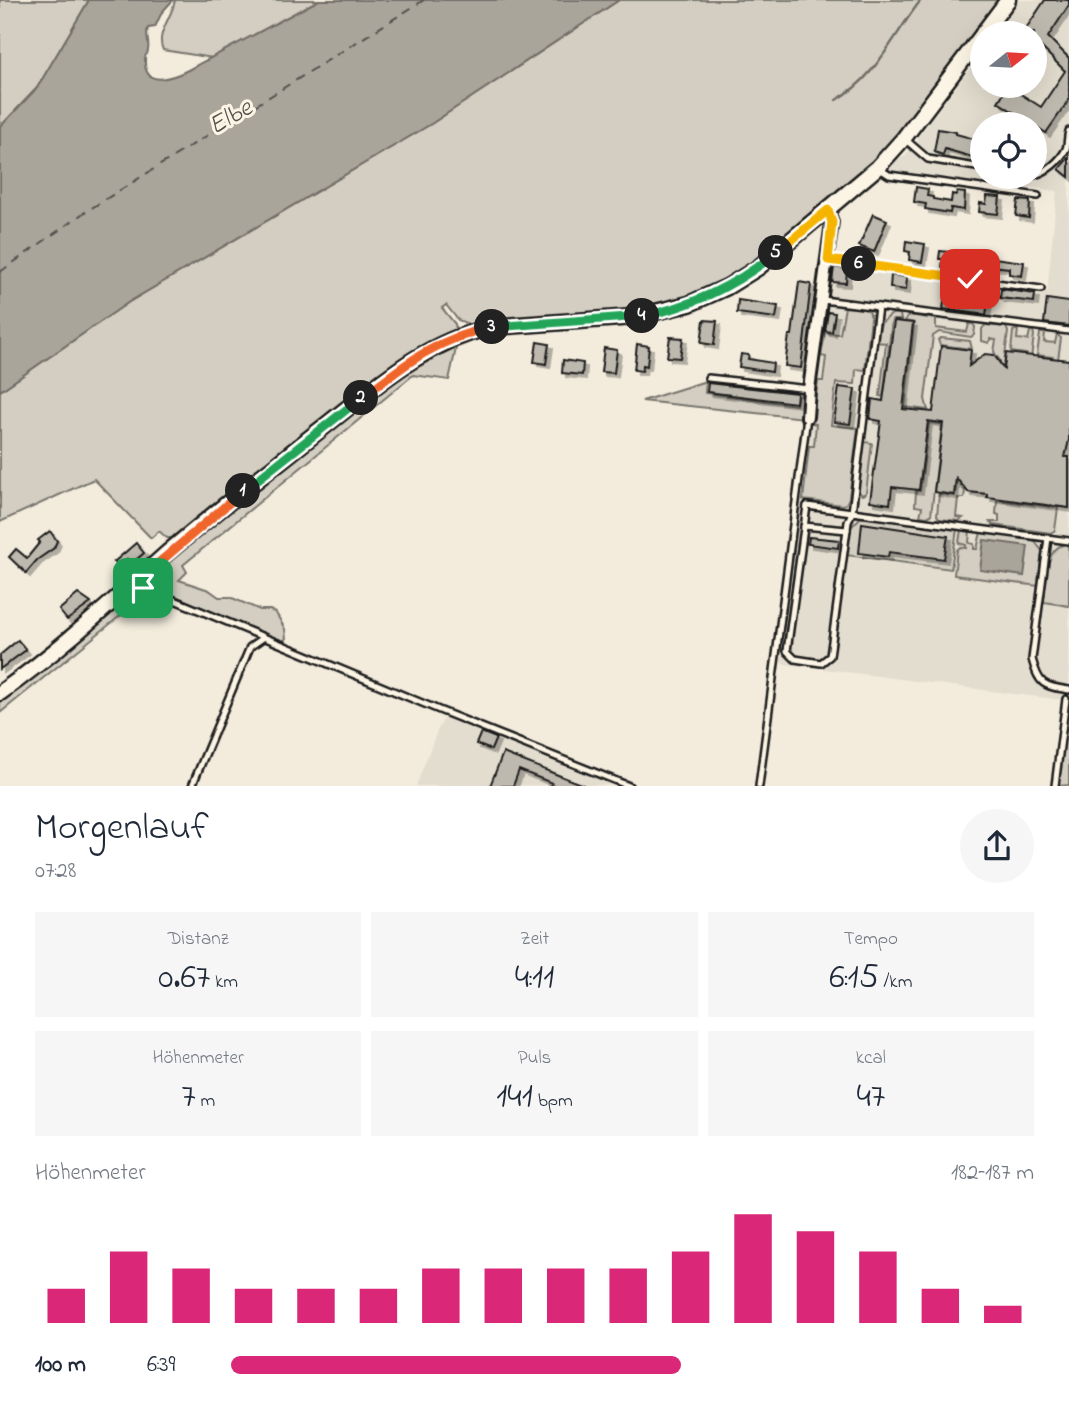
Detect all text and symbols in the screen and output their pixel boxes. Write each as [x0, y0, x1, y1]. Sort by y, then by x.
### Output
north arrow [970, 21, 1046, 98]
map controls [970, 21, 1047, 189]
water label: Elbe [202, 89, 261, 146]
button: locate [970, 112, 1047, 189]
pin: 5 [758, 236, 794, 270]
text: 5 [770, 239, 781, 266]
pin: 6 [842, 246, 876, 282]
pin [940, 249, 1000, 309]
text: 6 [854, 250, 863, 277]
icon: check [951, 260, 989, 298]
pin: 4 [624, 298, 660, 334]
text: 4 [638, 302, 645, 329]
pin: 3 [475, 310, 510, 344]
text: 3 [488, 313, 495, 340]
pin: 2 [344, 380, 378, 416]
text: 2 [356, 384, 365, 411]
pin: 1 [226, 474, 260, 508]
text: 1 [239, 477, 246, 504]
pin [113, 558, 173, 618]
icon: arrive [124, 569, 162, 607]
text: Morgenlauf [35, 801, 209, 857]
button: share [960, 809, 1034, 883]
text: 07:28 [35, 855, 76, 888]
text: Distanz [168, 926, 229, 953]
text: Zeit [520, 926, 549, 953]
text: Tempo [844, 926, 898, 953]
text: 0.67 [158, 953, 210, 1004]
text: 4:11 [515, 953, 554, 1004]
text: 6:15 [829, 953, 879, 1004]
text: km [210, 969, 238, 996]
text: /km [879, 969, 912, 996]
text: Höhenmeter [153, 1045, 244, 1072]
text: Puls [518, 1045, 551, 1072]
text: kcal [856, 1045, 886, 1072]
text: 7 [181, 1072, 196, 1123]
text: 141 [496, 1072, 533, 1123]
text: 47 [856, 1072, 885, 1123]
text: m [196, 1088, 215, 1115]
text: bpm [533, 1088, 573, 1115]
text: Höhenmeter [35, 1157, 146, 1190]
text: 182–187 m [951, 1157, 1034, 1190]
text: 100 m [35, 1349, 86, 1382]
text: 6:39 [147, 1349, 176, 1382]

